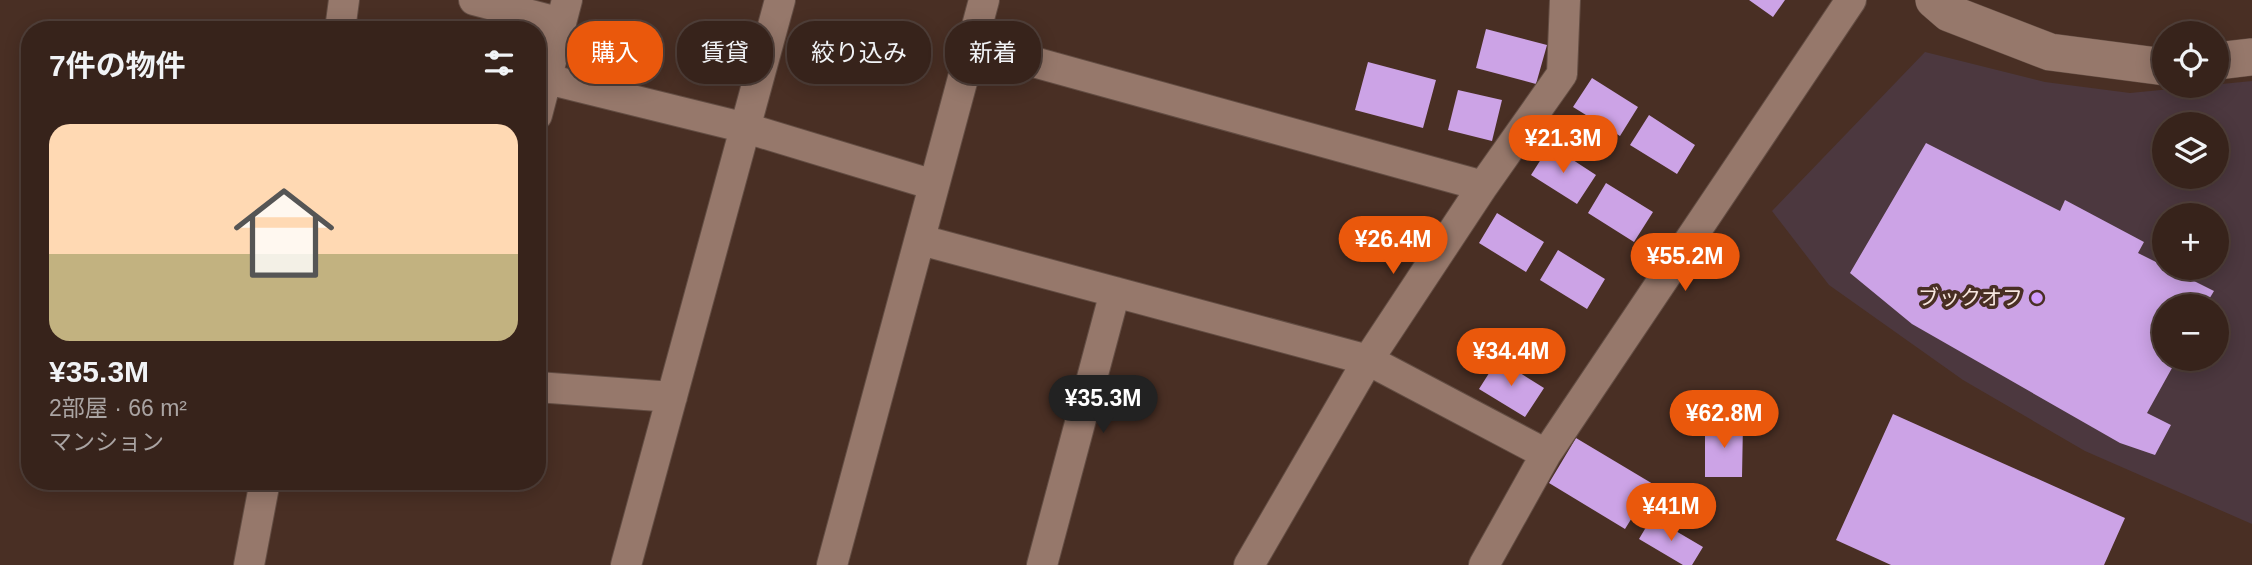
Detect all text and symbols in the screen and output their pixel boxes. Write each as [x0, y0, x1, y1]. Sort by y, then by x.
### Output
chip: 購入 [567, 21, 663, 84]
chip: 賃貸 [677, 21, 773, 84]
chip: 絞り込み [787, 21, 931, 84]
chip: 新着 [945, 21, 1041, 84]
map controls [2152, 21, 2229, 371]
button: locate [2152, 21, 2229, 98]
icon: filters [480, 44, 518, 82]
text: 7件の物件 [49, 49, 186, 82]
button: layers [2152, 112, 2229, 189]
pin: ¥21.3M [1506, 116, 1620, 175]
text: ¥21.3M [1525, 125, 1601, 151]
icon: home [221, 170, 347, 296]
button: + [2152, 203, 2229, 280]
pin: ¥26.4M [1336, 216, 1450, 276]
text: ¥26.4M [1355, 226, 1431, 252]
pin: ¥55.2M [1628, 233, 1742, 293]
text: ¥55.2M [1647, 243, 1723, 269]
place label: ブックオフ [1918, 286, 2023, 309]
marker: ブックオフ [2029, 290, 2045, 306]
button: − [2152, 294, 2229, 371]
pin: ¥34.4M [1454, 328, 1568, 388]
text: ¥34.4M [1473, 338, 1549, 364]
text: ¥35.3M [49, 355, 149, 388]
pin: ¥35.3M [1046, 376, 1160, 435]
text: ¥35.3M [1065, 385, 1141, 411]
pin: ¥62.8M [1667, 391, 1781, 450]
text: 2部屋 · 66 m² [49, 395, 187, 421]
text: ¥62.8M [1686, 400, 1762, 426]
text: マンション [49, 429, 164, 455]
pin: ¥41M [1630, 484, 1712, 543]
text: ¥41M [1642, 493, 1700, 519]

